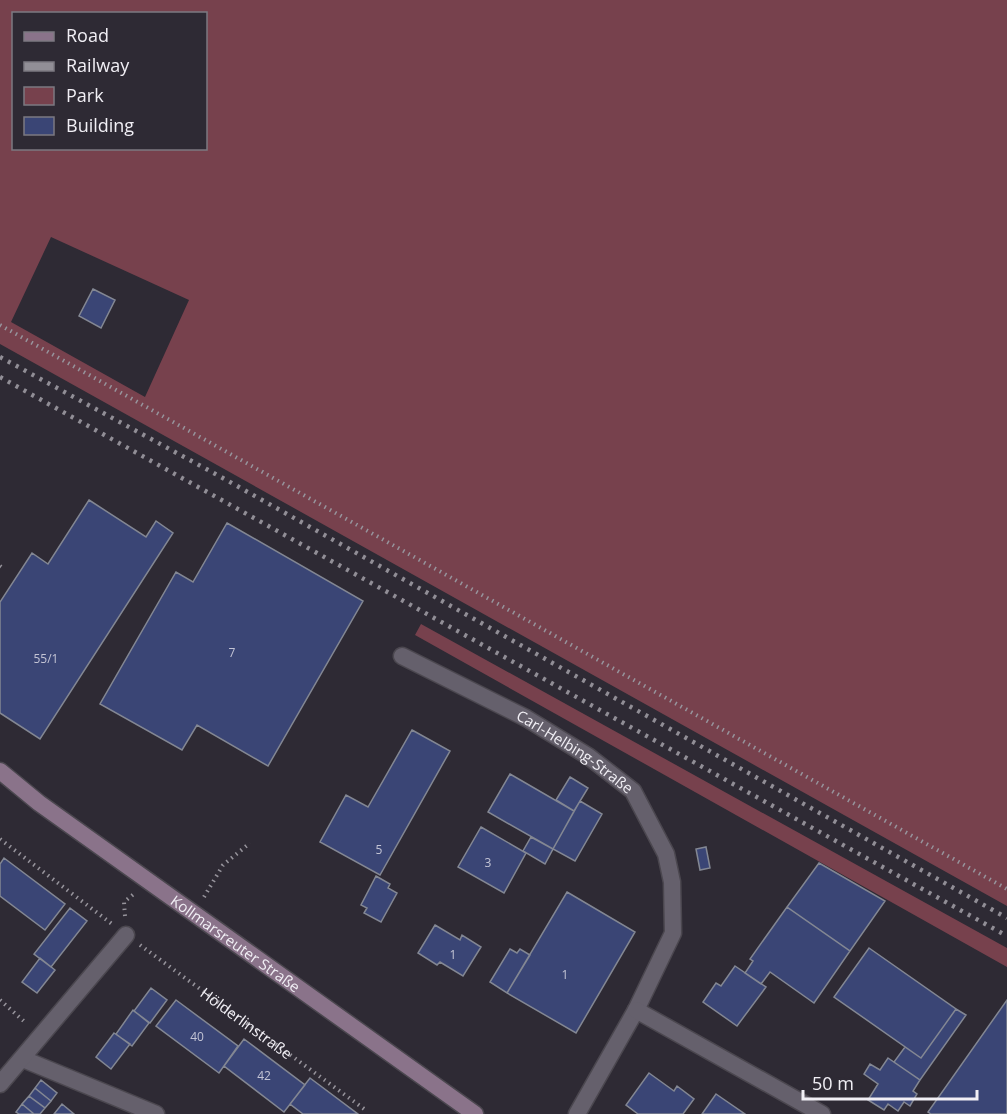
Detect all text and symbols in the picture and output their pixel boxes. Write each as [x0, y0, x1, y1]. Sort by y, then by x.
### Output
legend [12, 12, 207, 150]
text: Road [66, 23, 109, 47]
text: Railway [66, 53, 130, 77]
text: Park [66, 83, 104, 107]
text: Building [66, 113, 134, 137]
house number: 7 [229, 644, 236, 661]
house number: 55/1 [34, 650, 58, 667]
street label: Carl-Helbing-Straße [513, 705, 638, 798]
house number: 5 [376, 841, 383, 858]
house number: 3 [485, 854, 492, 871]
street label: Kollmarsreuter Straße [167, 890, 304, 996]
house number: 1 [450, 946, 456, 963]
house number: 1 [562, 966, 568, 983]
street label: Hölderlinstraße [197, 983, 297, 1063]
house number: 40 [190, 1028, 204, 1045]
scale bar [803, 1063, 977, 1101]
house number: 42 [257, 1067, 271, 1084]
text: 50 m [812, 1071, 854, 1095]

